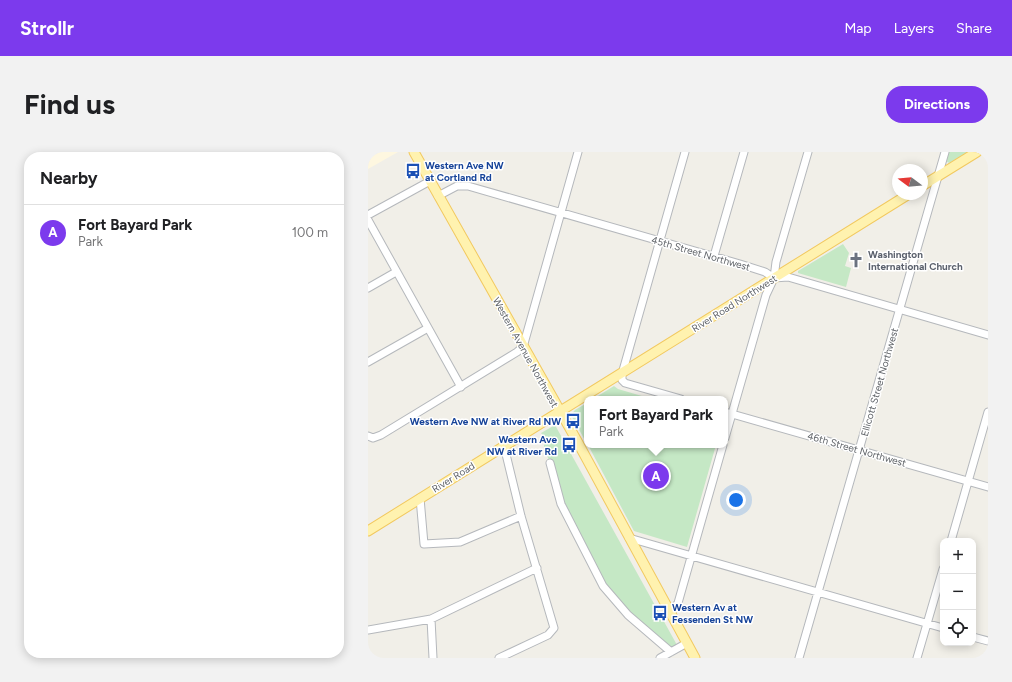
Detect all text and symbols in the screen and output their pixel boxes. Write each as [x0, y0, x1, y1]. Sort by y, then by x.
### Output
text: Strollr [20, 17, 74, 40]
text: Map [844, 20, 872, 37]
text: Layers [894, 20, 934, 37]
text: Share [956, 20, 992, 37]
button: Directions [886, 86, 988, 123]
text: Find us [24, 87, 115, 121]
place label: Western Ave NW at Cortland Rd [425, 159, 504, 184]
bus stop icon: Western Ave NW at Cortland Rd [404, 162, 422, 180]
north arrow [892, 164, 928, 200]
text: Nearby [40, 168, 98, 188]
text: Fort Bayard Park [78, 216, 192, 234]
text: A [48, 225, 58, 240]
text: 100 m [292, 225, 328, 240]
street label: 45th Street Northwest [650, 233, 752, 274]
text: Park [78, 234, 103, 249]
place label: Washington International Church [868, 248, 963, 273]
church icon: Washington International Church [847, 251, 865, 269]
street label: River Road Northwest [689, 272, 780, 335]
street label: Western Avenue Northwest [490, 295, 561, 410]
street label: Ellicott Street Northwest [858, 326, 901, 438]
popup [584, 396, 728, 448]
text: Fort Bayard Park [599, 406, 713, 424]
bus stop icon: Western Ave NW at River Rd NW [564, 412, 582, 430]
place label: Western Ave NW at River Rd NW [410, 415, 561, 428]
text: Park [599, 424, 624, 439]
street label: 46th Street Northwest [806, 429, 908, 470]
place label: Western Ave NW at River Rd [487, 433, 557, 458]
bus stop icon: Western Ave NW at River Rd [560, 436, 578, 454]
street label: River Road [429, 459, 477, 496]
pin: A [643, 461, 669, 491]
your location [726, 490, 746, 510]
map controls [940, 538, 976, 646]
button: + [940, 538, 976, 574]
button: − [940, 574, 976, 610]
place label: Western Av at Fessenden St NW [672, 601, 753, 626]
bus stop icon: Western Av at Fessenden St NW [651, 604, 669, 622]
button: locate [940, 610, 976, 646]

